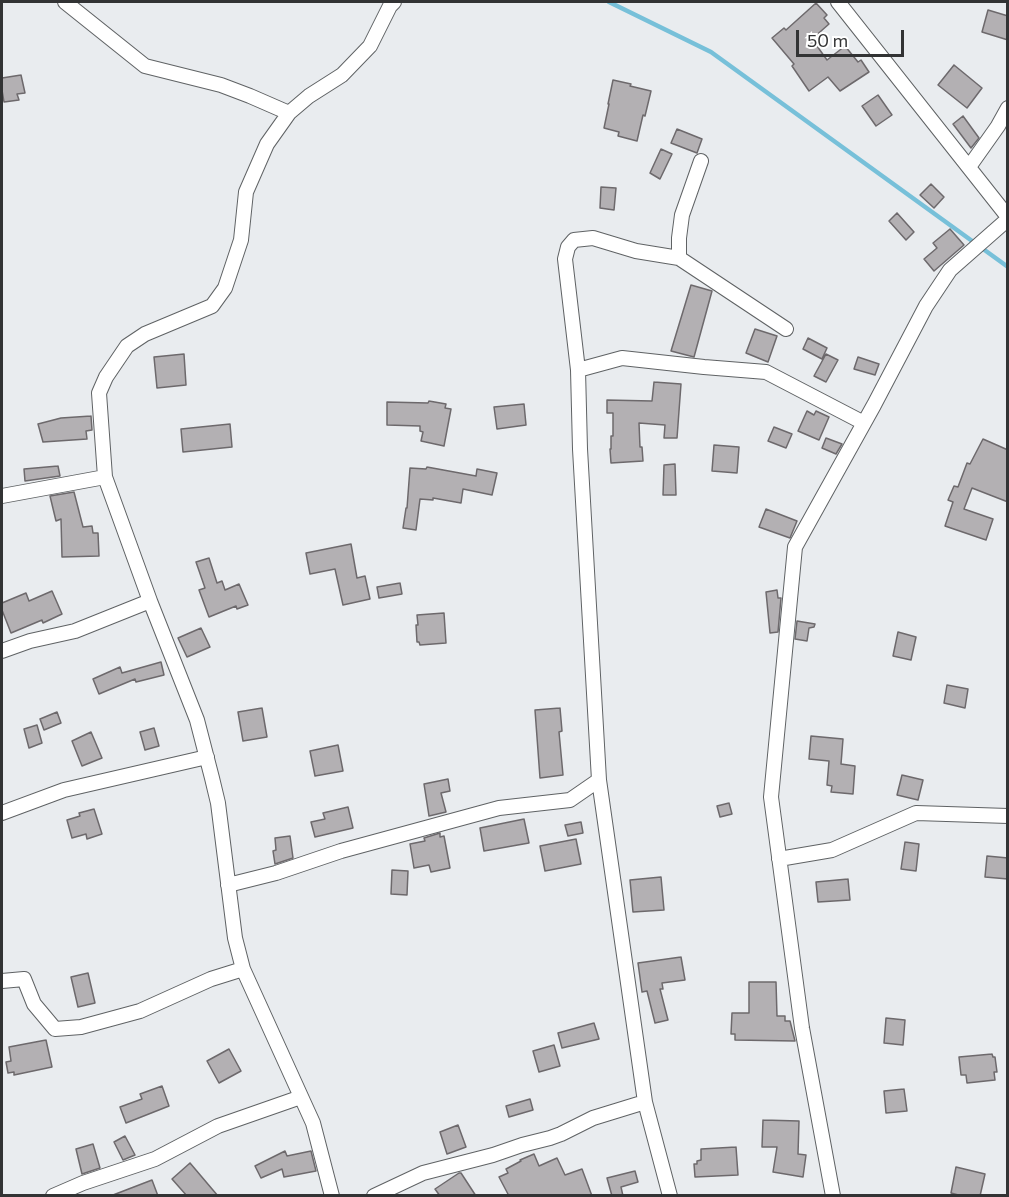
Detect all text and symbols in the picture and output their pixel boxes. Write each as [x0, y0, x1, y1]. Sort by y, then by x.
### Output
scale bar [799, 18, 907, 56]
text: 50 m [807, 29, 848, 51]

